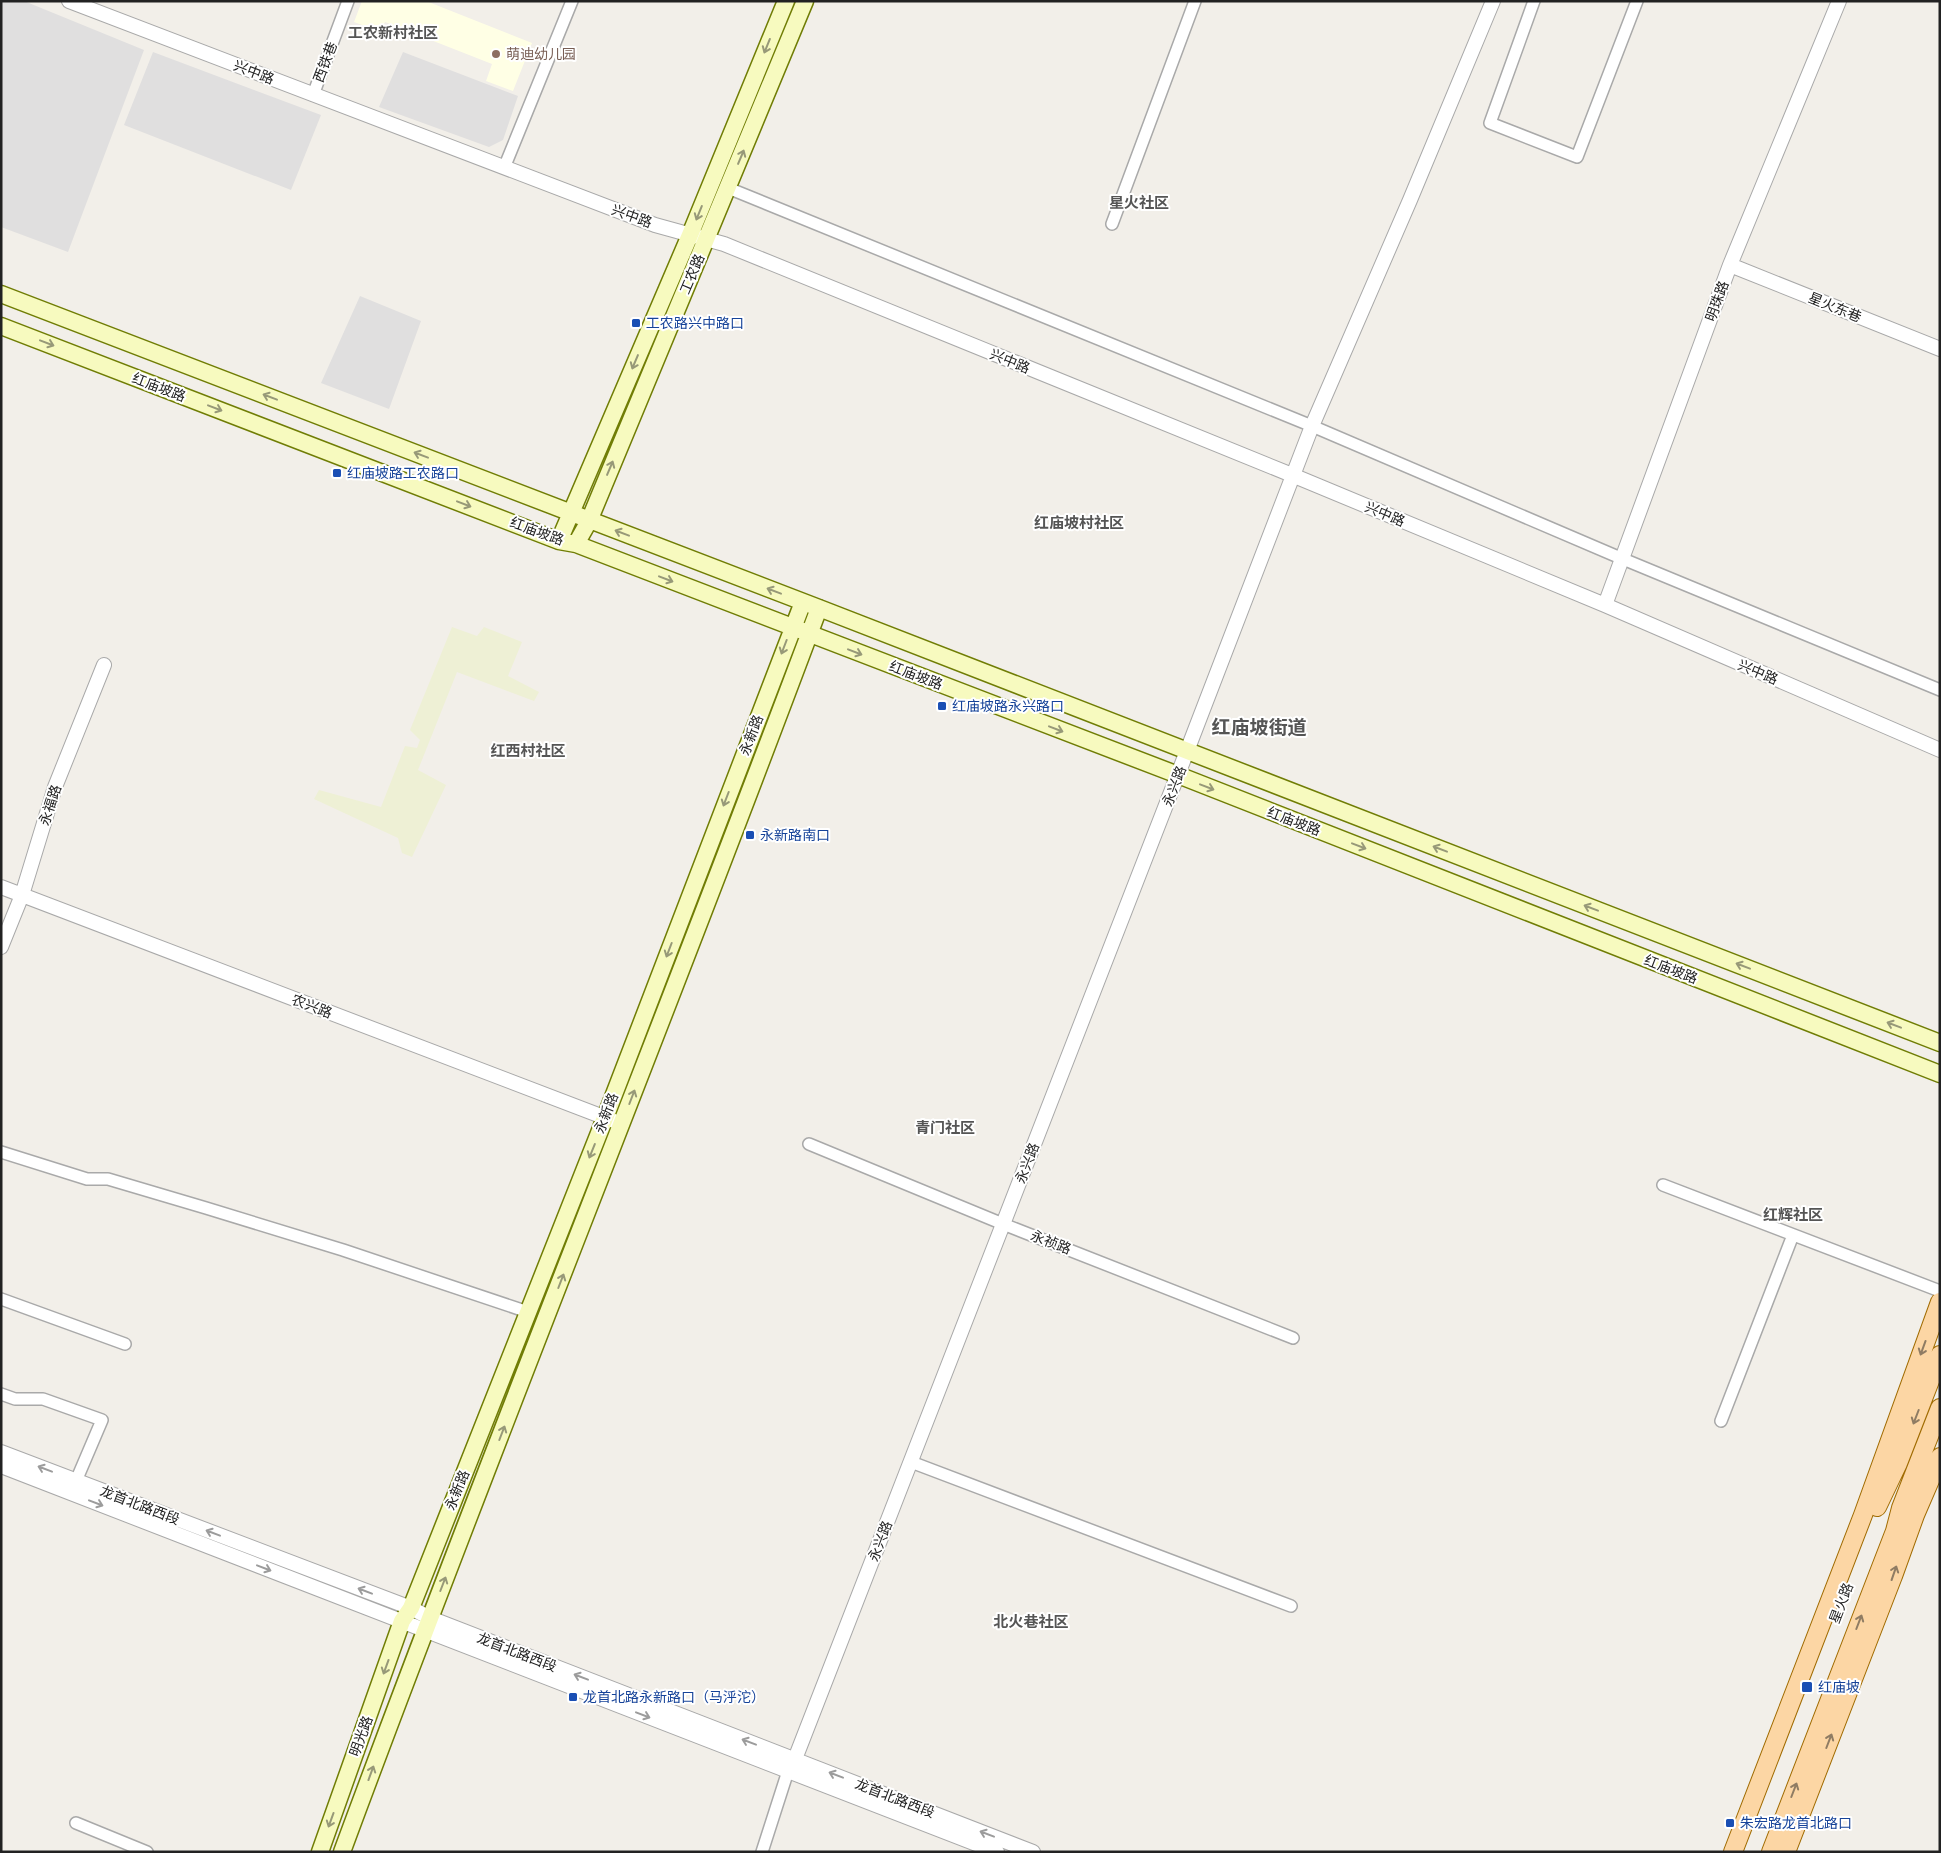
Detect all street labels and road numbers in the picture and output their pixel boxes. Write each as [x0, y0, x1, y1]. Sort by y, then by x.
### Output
street label: 西铁巷 [307, 38, 342, 85]
street label: 兴中路 [231, 54, 278, 89]
street label: 兴中路 [609, 198, 655, 233]
street label: 工农路 [674, 250, 709, 297]
street label: 明珠路 [1699, 278, 1734, 324]
street label: 星火东巷 [1805, 286, 1865, 327]
street label: 兴中路 [987, 343, 1034, 378]
street label: 红庙坡路 [129, 367, 189, 406]
street label: 兴中路 [1362, 496, 1409, 531]
street label: 红庙坡路 [507, 511, 567, 550]
street label: 兴中路 [1735, 654, 1782, 689]
street label: 红庙坡路 [886, 655, 946, 694]
street label: 永新路 [733, 711, 768, 758]
street label: 永兴路 [1156, 762, 1191, 809]
street label: 永福路 [33, 782, 66, 828]
street label: 红庙坡路 [1264, 801, 1324, 840]
street label: 红庙坡路 [1641, 949, 1701, 988]
street label: 农兴路 [289, 988, 336, 1023]
street label: 永新路 [588, 1089, 623, 1136]
street label: 永兴路 [1009, 1139, 1044, 1186]
street label: 永祯路 [1028, 1224, 1075, 1259]
street label: 永新路 [439, 1466, 474, 1513]
street label: 龙首北路西段 [97, 1480, 183, 1529]
street label: 永兴路 [862, 1517, 897, 1564]
street label: 星火路 [1823, 1579, 1858, 1626]
street label: 龙首北路西段 [474, 1627, 560, 1676]
street label: 明光路 [343, 1713, 378, 1759]
street label: 龙首北路西段 [852, 1773, 938, 1822]

